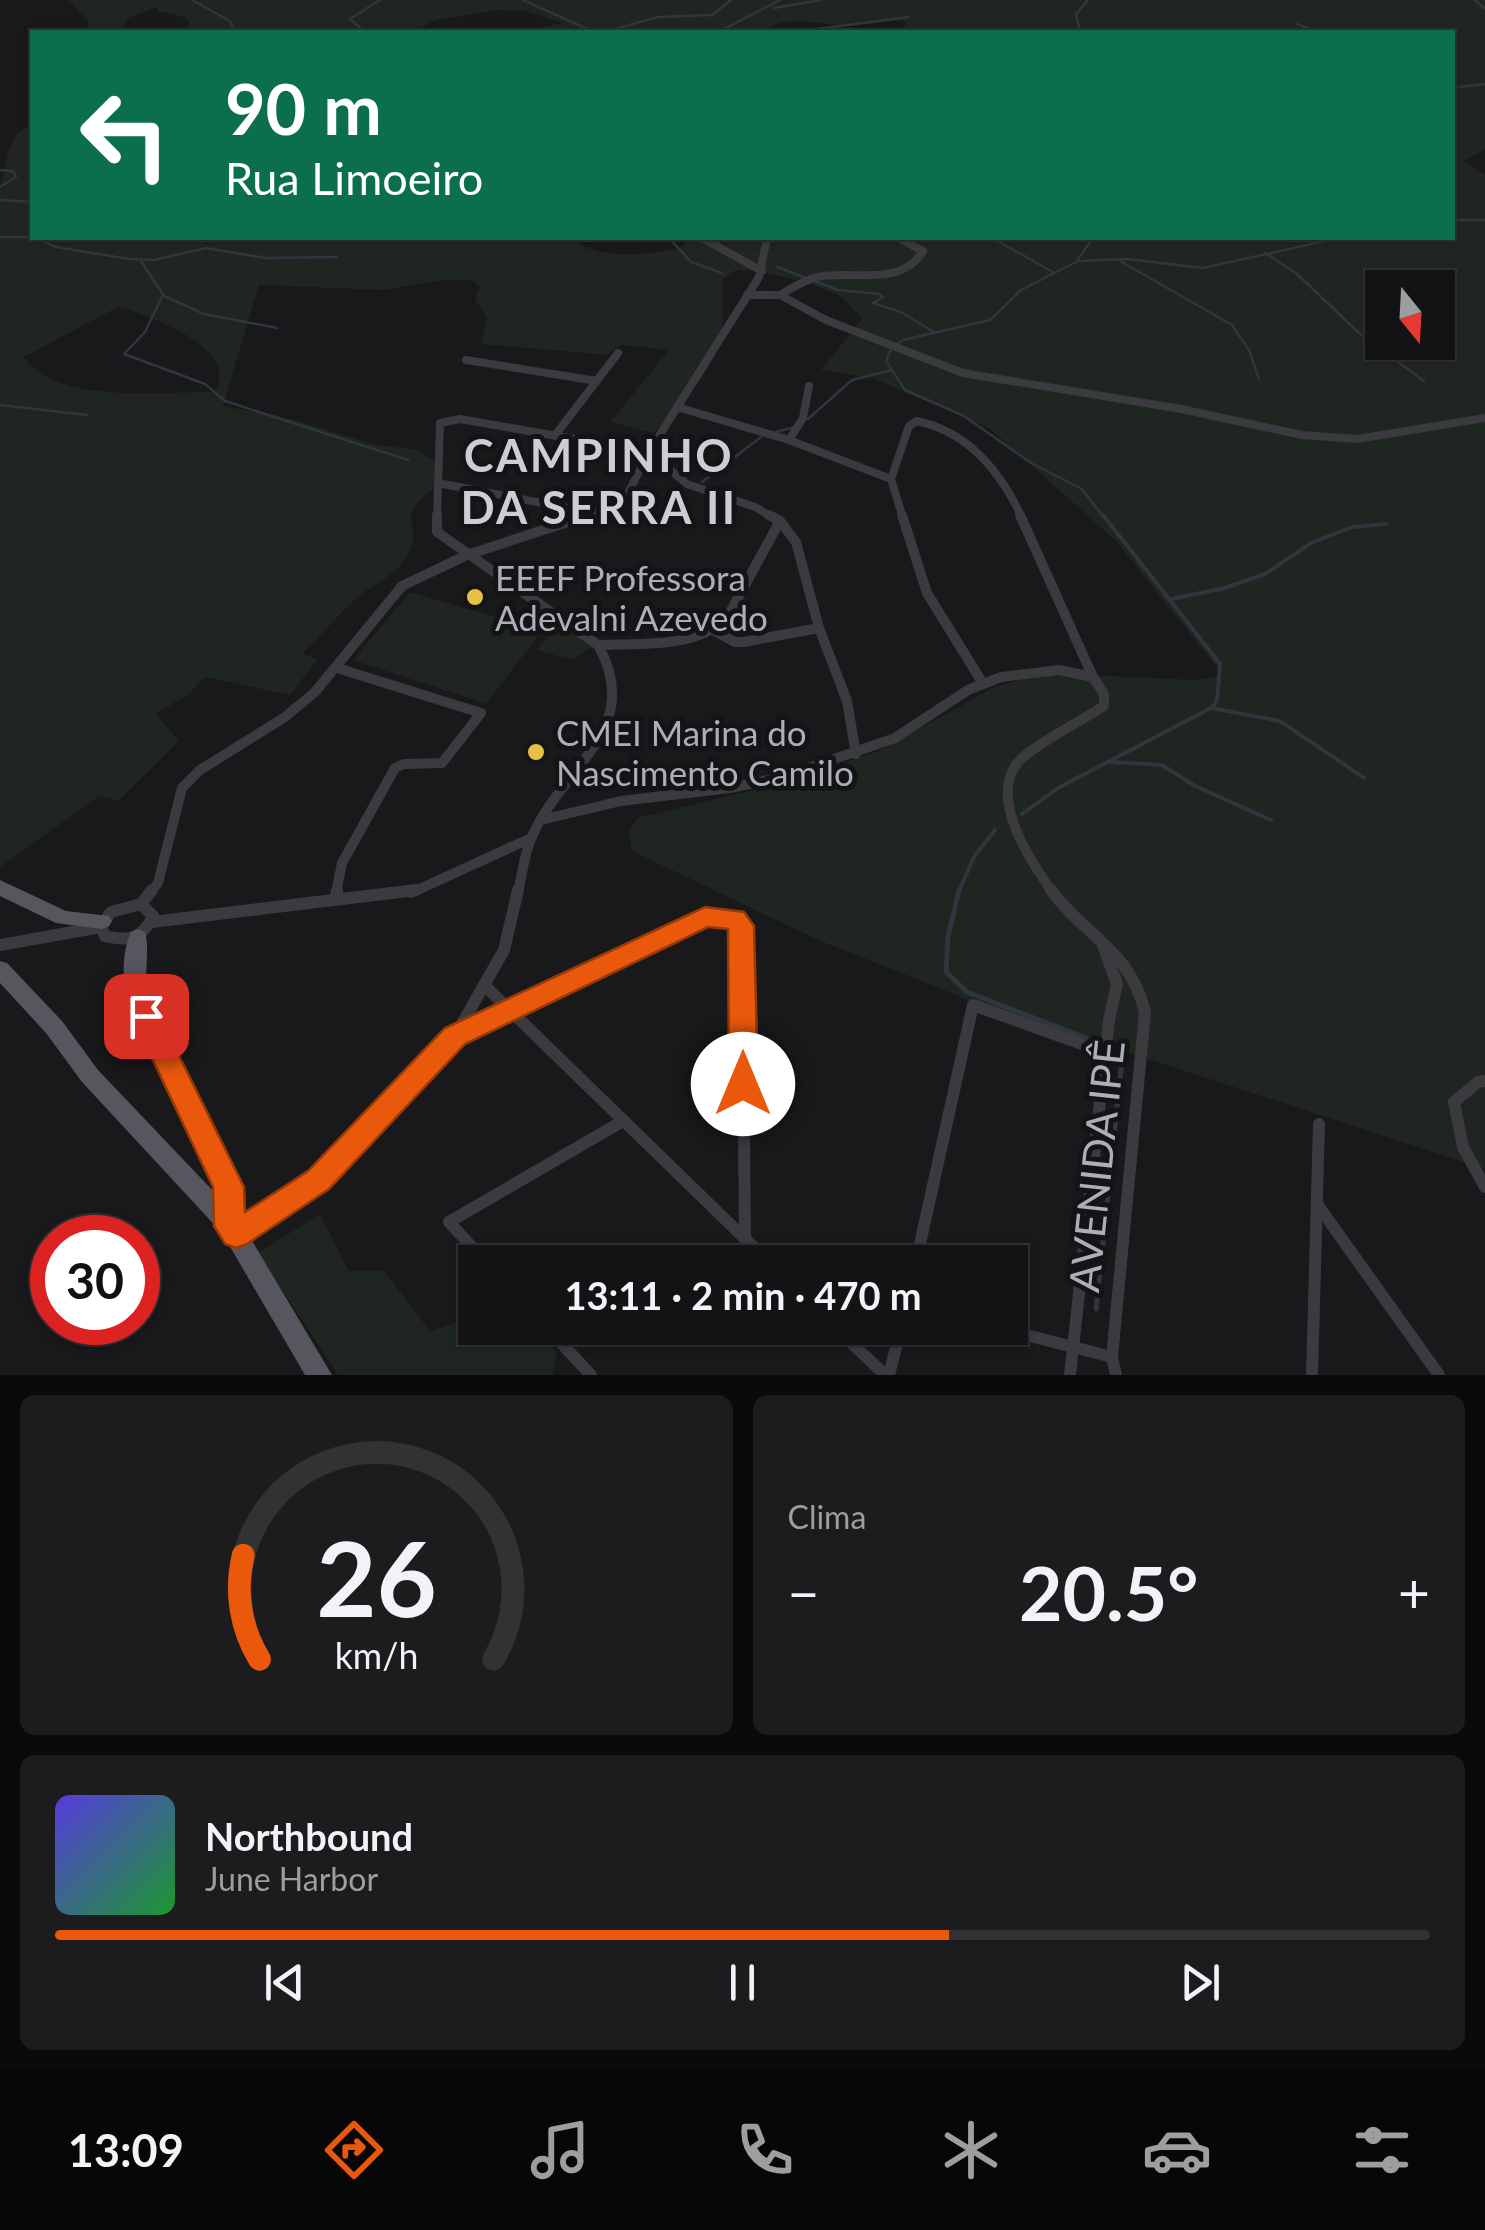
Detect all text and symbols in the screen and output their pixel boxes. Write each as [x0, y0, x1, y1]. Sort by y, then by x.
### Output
text: 90 m [225, 66, 382, 150]
icon: left [60, 70, 190, 200]
text: Rua Limoeiro [225, 151, 483, 205]
north arrow [1365, 270, 1455, 360]
map controls [1365, 270, 1455, 360]
district label: CAMPINHO DA SERRA II [460, 428, 738, 534]
place label: EEEF Professora Adevalni Azevedo [495, 556, 768, 638]
marker: EEEF Professora Adevalni Azevedo [464, 586, 486, 608]
place label: CMEI Marina do Nascimento Camilo [556, 711, 854, 793]
marker: CMEI Marina do Nascimento Camilo [525, 741, 547, 763]
pin [104, 974, 189, 1059]
icon: arrive [119, 989, 174, 1044]
position arrow [691, 1032, 795, 1136]
street label: AVENIDA IPÊ [1058, 1038, 1134, 1294]
speed limit sign: 30 [30, 1215, 160, 1345]
text: 13:11 · 2 min · 470 m [564, 1272, 922, 1318]
text: Clima [788, 1497, 866, 1536]
text: 26 [316, 1514, 437, 1639]
text: 20.5° [1019, 1547, 1198, 1637]
text: − [788, 1559, 819, 1625]
text: + [1398, 1559, 1430, 1625]
text: km/h [334, 1634, 418, 1677]
text: Northbound [205, 1813, 413, 1859]
text: June Harbor [205, 1859, 378, 1898]
icon: previous [257, 1955, 312, 2010]
icon: pause [715, 1955, 770, 2010]
icon: next [1173, 1955, 1228, 2010]
icon: directions [319, 2115, 389, 2185]
icon: music [525, 2115, 595, 2185]
icon: phone [730, 2115, 800, 2185]
icon: climate [936, 2115, 1006, 2185]
icon: car [1142, 2115, 1212, 2185]
icon: filters [1347, 2115, 1417, 2185]
text: 13:09 [68, 2123, 184, 2177]

